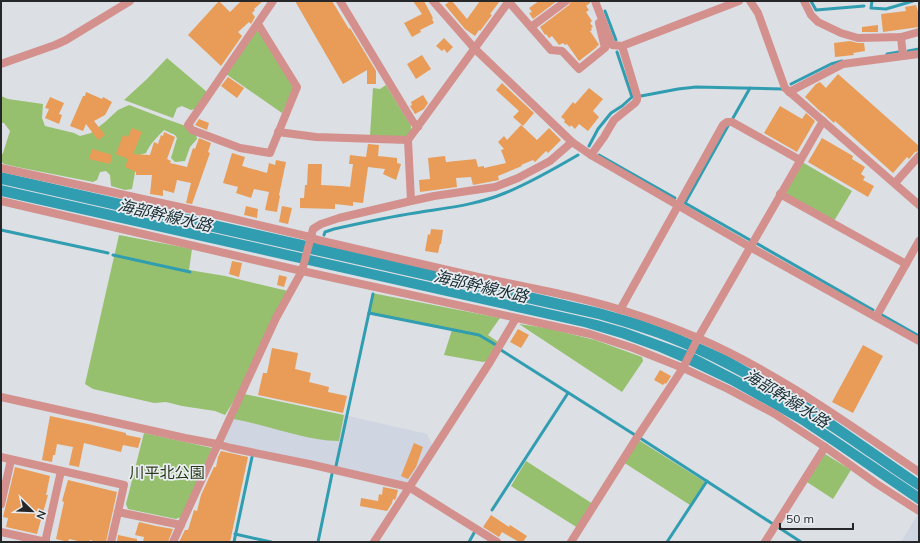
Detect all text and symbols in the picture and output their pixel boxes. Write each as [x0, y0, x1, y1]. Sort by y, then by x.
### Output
water label: 海部幹線水路 [116, 194, 216, 236]
water label: 海部幹線水路 [432, 265, 532, 307]
water label: 海部幹線水路 [741, 364, 835, 433]
park label: 川平北公園 [129, 463, 205, 482]
north arrow [12, 491, 52, 531]
scale bar [780, 505, 853, 531]
text: N [33, 508, 49, 521]
text: 50 m [786, 511, 814, 526]

